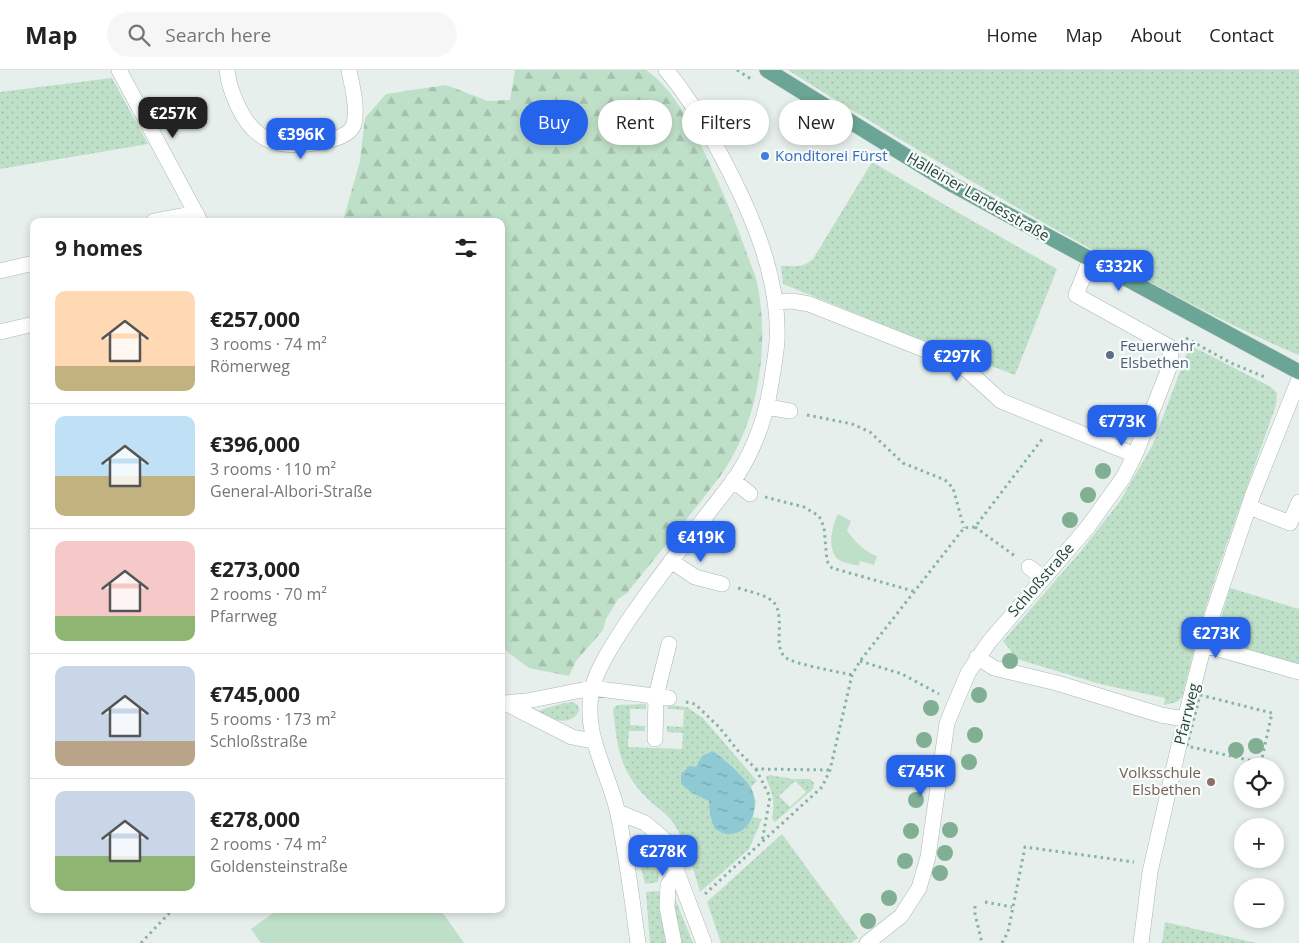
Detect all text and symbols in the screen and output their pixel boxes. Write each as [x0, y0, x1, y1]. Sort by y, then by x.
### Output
search box [107, 12, 457, 57]
text: Map [25, 18, 77, 51]
icon: search [125, 21, 153, 49]
text: Search here [165, 22, 271, 48]
text: Home [987, 23, 1037, 47]
text: Map [1065, 23, 1103, 47]
text: About [1131, 23, 1181, 47]
text: Contact [1209, 23, 1274, 47]
pin: €257K [138, 97, 208, 139]
chip: Buy [520, 100, 588, 145]
chip: Rent [598, 100, 672, 145]
chip: Filters [682, 100, 769, 145]
chip: New [779, 100, 853, 145]
text: €257K [149, 102, 197, 124]
pin: €396K [266, 118, 336, 160]
text: €396K [277, 123, 325, 145]
place label: Konditorei Fürst [775, 145, 888, 165]
street label: Halleiner Landesstraße [903, 147, 1054, 245]
marker: Konditorei Fürst [759, 150, 771, 162]
text: 9 homes [55, 234, 143, 262]
icon: filters [452, 234, 480, 262]
pin: €332K [1084, 250, 1154, 292]
text: €332K [1095, 255, 1143, 277]
text: €257,000 [210, 305, 300, 333]
icon: home [95, 311, 155, 371]
text: 3 rooms · 74 m² [210, 333, 327, 355]
place label: Feuerwehr Elsbethen [1120, 335, 1195, 372]
pin: €297K [922, 340, 992, 382]
text: €297K [933, 345, 981, 367]
marker: Feuerwehr Elsbethen [1104, 349, 1116, 361]
text: Römerweg [210, 355, 290, 377]
pin: €773K [1087, 404, 1157, 447]
text: €773K [1098, 410, 1146, 432]
text: €396,000 [210, 430, 300, 458]
icon: home [95, 436, 155, 496]
text: 3 rooms · 110 m² [210, 458, 336, 480]
text: General-Albori-Straße [210, 480, 372, 502]
pin: €419K [666, 520, 736, 563]
text: €419K [677, 526, 725, 548]
street label: Schloßstraße [1003, 538, 1078, 620]
text: €273,000 [210, 555, 300, 583]
icon: home [95, 561, 155, 621]
text: 2 rooms · 70 m² [210, 583, 327, 605]
text: Pfarrweg [210, 605, 277, 627]
pin: €273K [1181, 616, 1251, 659]
text: €273K [1192, 622, 1240, 644]
text: €745,000 [210, 680, 300, 708]
street label: Pfarrweg [1169, 681, 1203, 747]
icon: home [95, 686, 155, 746]
text: 5 rooms · 173 m² [210, 708, 336, 730]
text: Schloßstraße [210, 730, 308, 752]
pin: €745K [886, 754, 956, 797]
map controls [1234, 758, 1284, 928]
button: locate [1234, 758, 1284, 808]
text: €745K [897, 760, 945, 782]
place label: Volksschule Elsbethen [1119, 762, 1201, 799]
marker: Volksschule Elsbethen [1205, 776, 1217, 788]
text: €278,000 [210, 805, 300, 833]
icon: home [95, 811, 155, 871]
button: + [1234, 818, 1284, 868]
text: 2 rooms · 74 m² [210, 833, 327, 855]
pin: €278K [628, 834, 698, 877]
text: €278K [639, 840, 687, 862]
text: Goldensteinstraße [210, 855, 348, 877]
button: − [1234, 878, 1284, 928]

